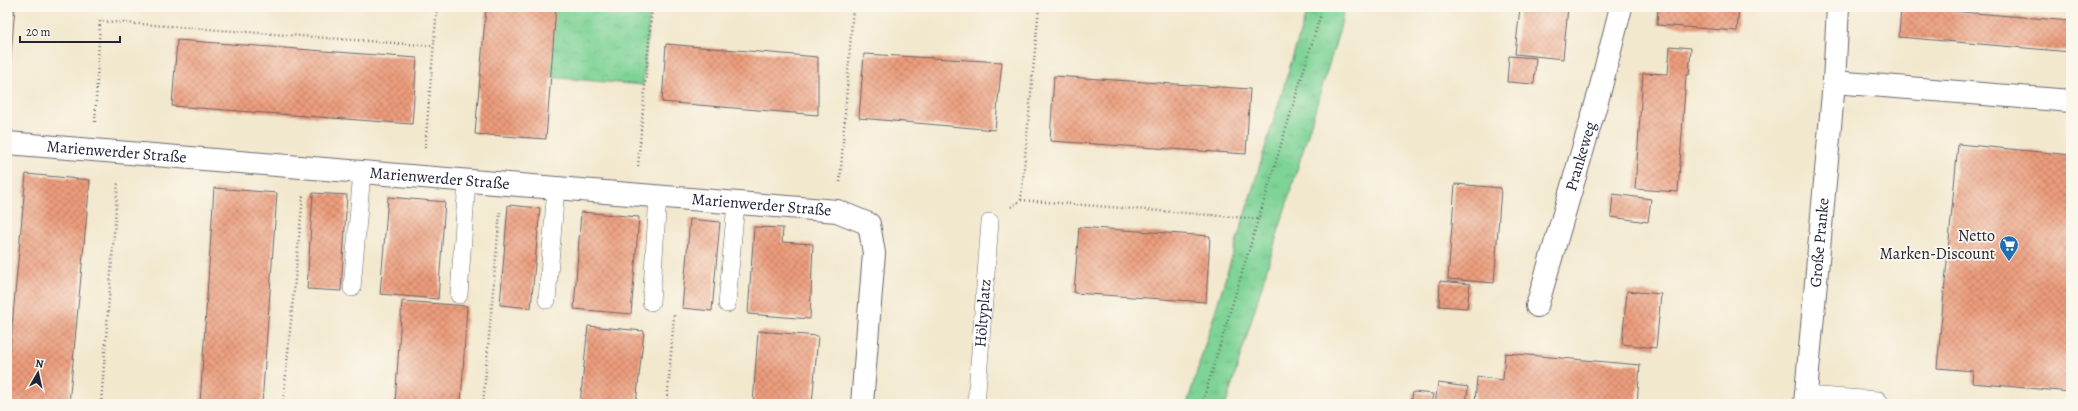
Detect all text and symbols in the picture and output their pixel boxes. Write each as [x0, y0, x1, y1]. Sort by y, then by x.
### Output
scale bar [20, 18, 120, 44]
text: 20 m [26, 24, 50, 40]
street label: Prankeweg [1560, 119, 1601, 194]
street label: Marienwerder Straße [46, 135, 187, 169]
street label: Marienwerder Straße [369, 162, 510, 195]
street label: Marienwerder Straße [691, 188, 832, 222]
street label: Große Pranke [1805, 197, 1835, 288]
place label: Netto Marken-Discount [1879, 225, 1995, 265]
supermarket icon: Netto Marken-Discount [1998, 234, 2020, 262]
street label: Höltyplatz [969, 278, 997, 348]
north arrow [18, 353, 58, 393]
text: N [34, 356, 45, 372]

